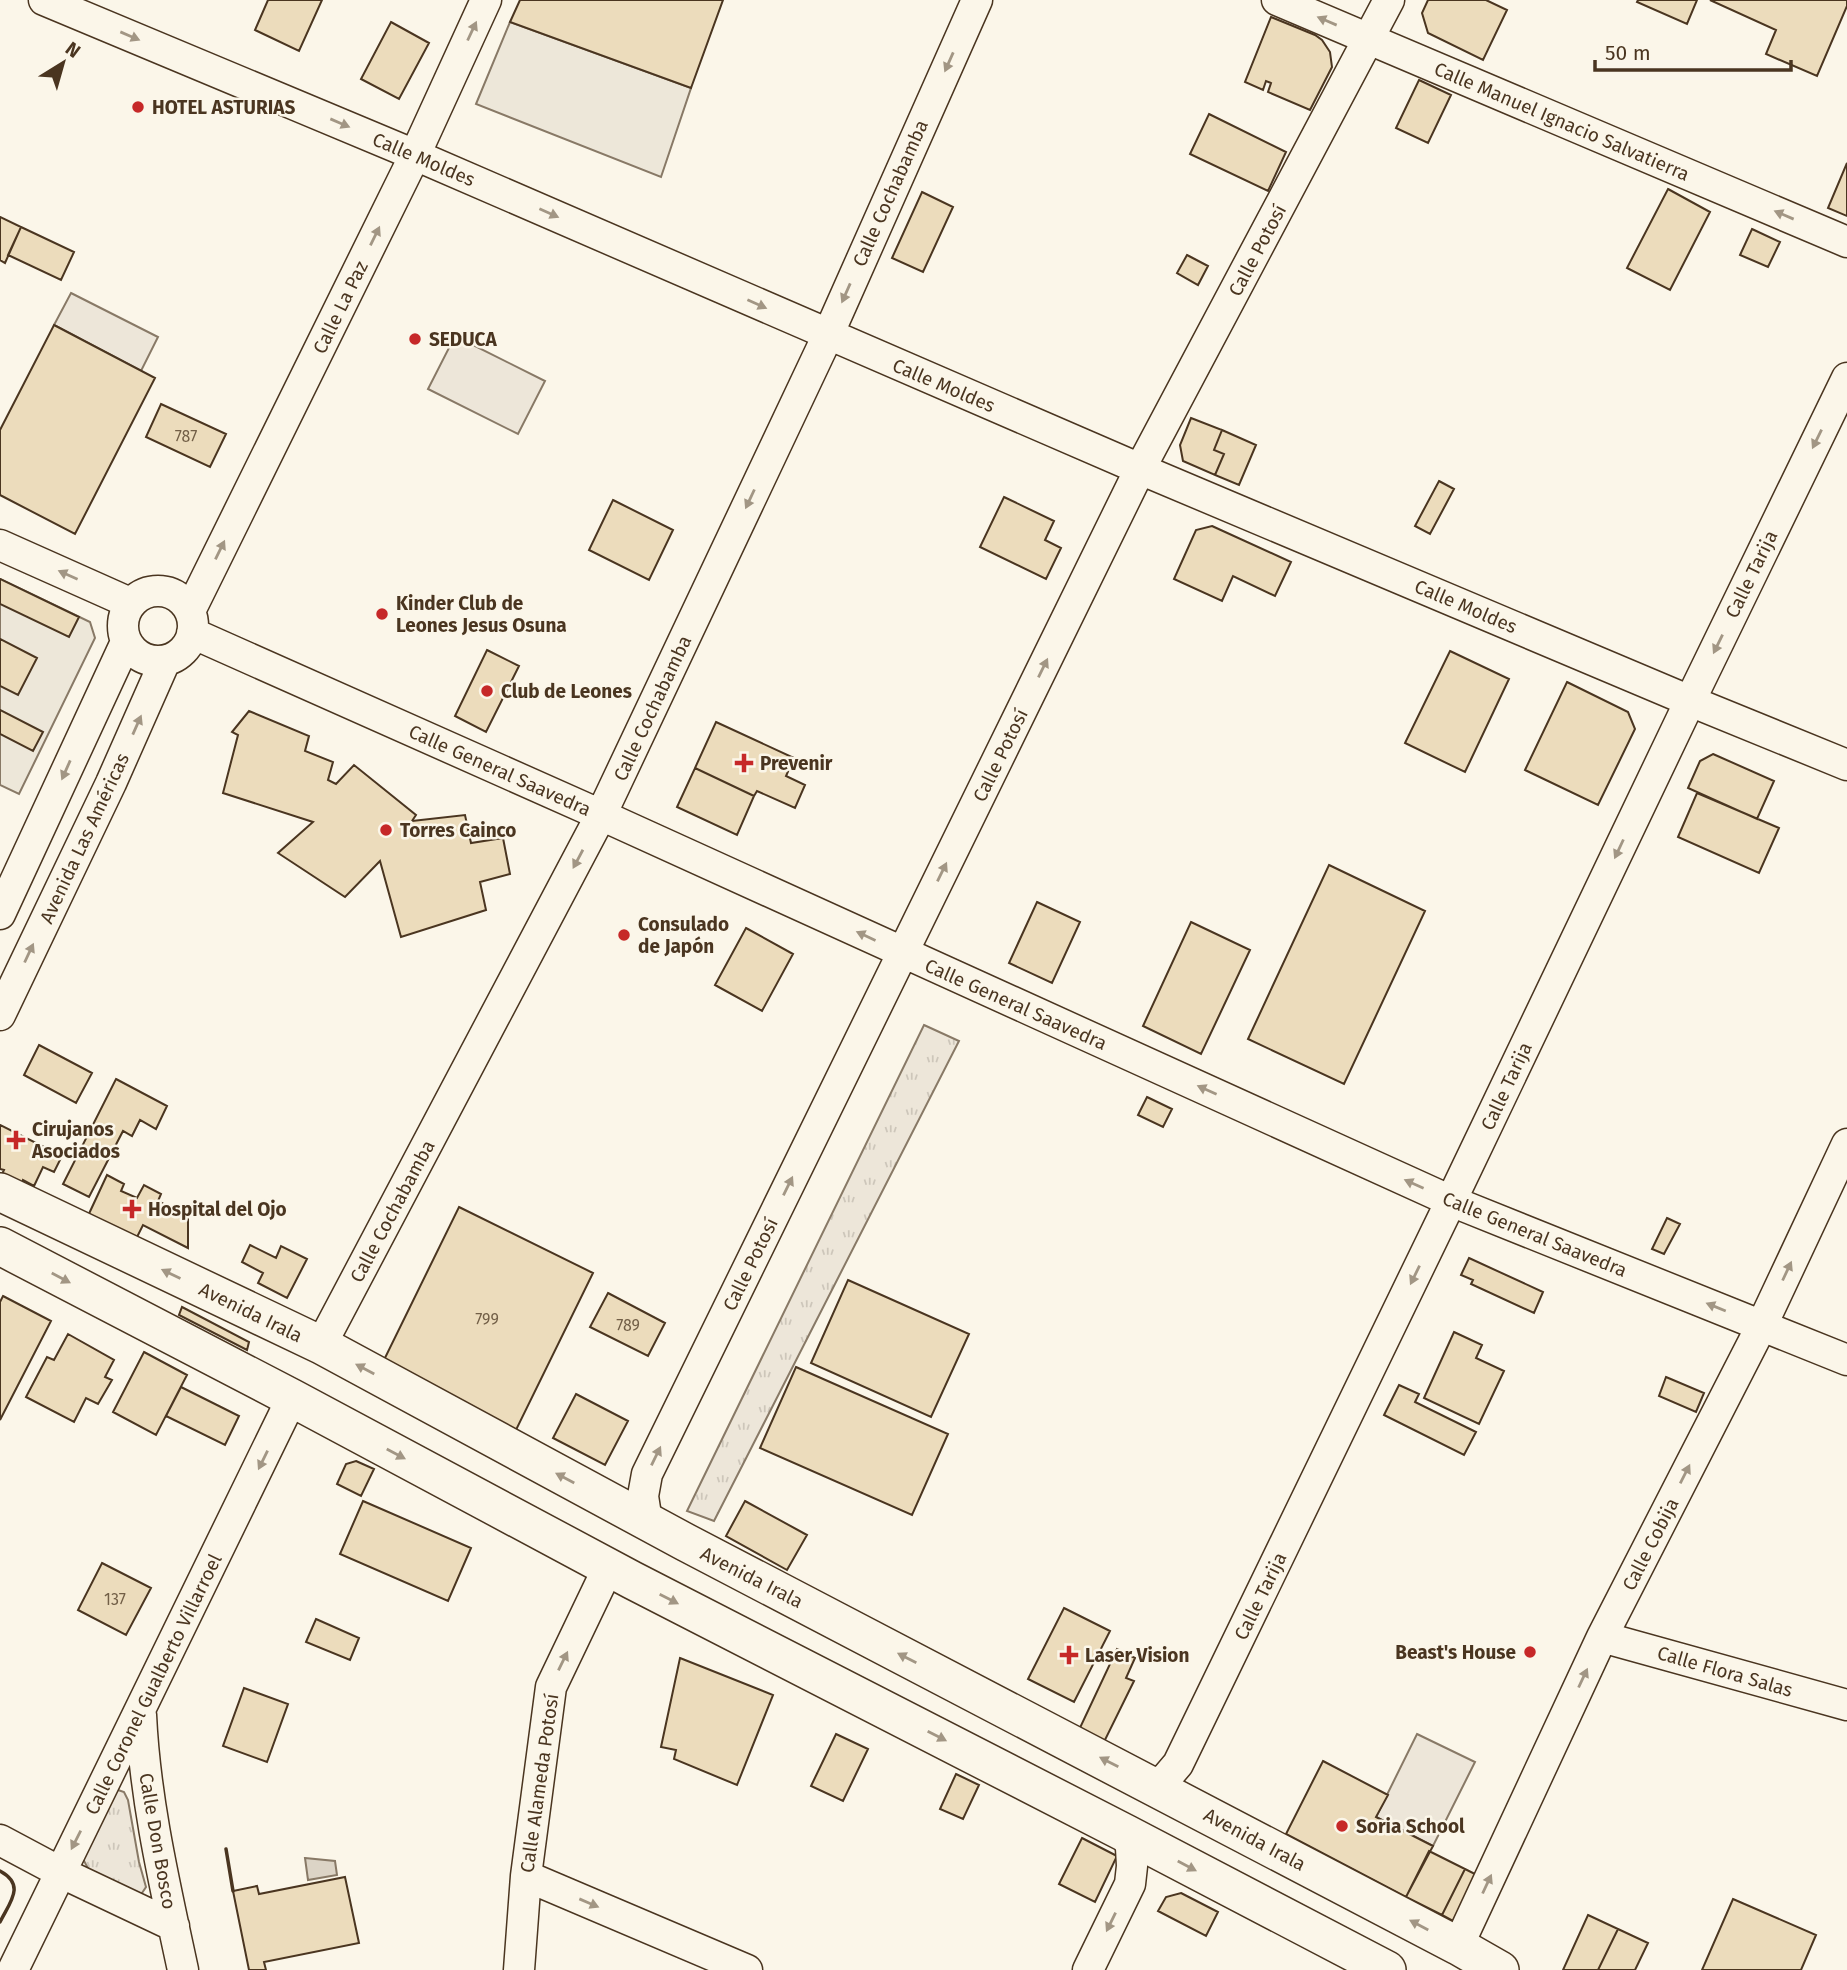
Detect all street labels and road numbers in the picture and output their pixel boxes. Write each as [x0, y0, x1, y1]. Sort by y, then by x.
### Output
street label: Calle Manuel Ignacio Salvatierra [1431, 57, 1693, 186]
street label: Calle Cochabamba [848, 116, 933, 270]
street label: Calle Moldes [369, 128, 479, 191]
street label: Calle Potosí [1224, 200, 1291, 300]
street label: Calle La Paz [308, 257, 373, 357]
street label: Calle Moldes [889, 354, 999, 417]
street label: Calle Tarija [1720, 527, 1783, 622]
street label: Calle Moldes [1411, 575, 1521, 638]
street label: Calle Cochabamba [609, 632, 696, 785]
street label: Calle Potosí [968, 705, 1033, 805]
street label: Calle General Saavedra [405, 720, 594, 821]
street label: Avenida Las Américas [35, 749, 134, 927]
street label: Calle General Saavedra [921, 954, 1110, 1055]
street label: Calle Tarija [1476, 1038, 1537, 1134]
street label: Calle Cochabamba [345, 1136, 440, 1286]
street label: Calle General Saavedra [1439, 1187, 1630, 1282]
street label: Calle Potosí [718, 1214, 783, 1314]
street label: Avenida Irala [195, 1278, 306, 1347]
street label: Calle Cobija [1617, 1494, 1684, 1594]
street label: Avenida Irala [697, 1542, 807, 1613]
street label: Calle Tarija [1229, 1549, 1292, 1644]
street label: Calle Coronel Gualberto Villarroel [80, 1550, 227, 1818]
street label: Calle Flora Salas [1655, 1641, 1795, 1702]
street label: Calle Alameda Potosí [516, 1692, 563, 1874]
street label: Calle Don Bosco [134, 1771, 181, 1911]
street label: Avenida Irala [1200, 1803, 1310, 1876]

